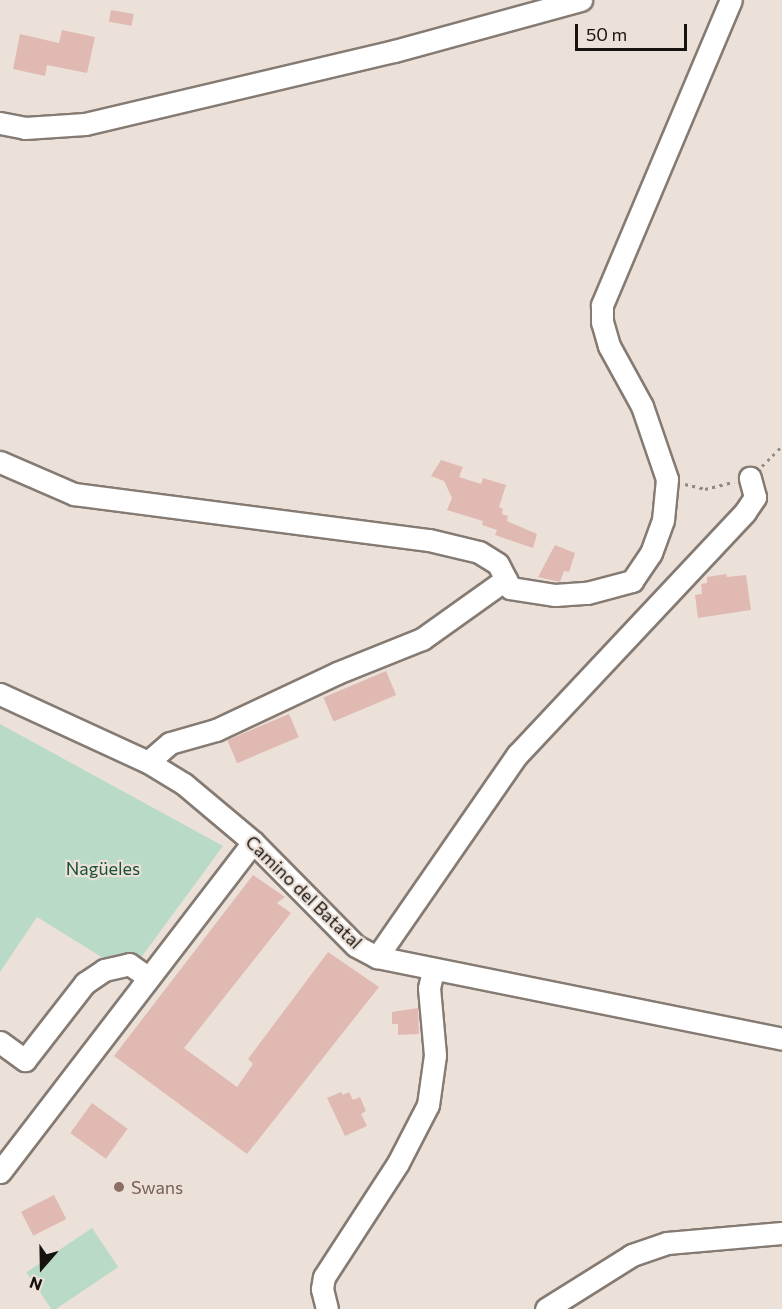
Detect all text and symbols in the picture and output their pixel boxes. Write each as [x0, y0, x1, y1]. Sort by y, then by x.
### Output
scale bar [578, 12, 690, 50]
text: 50 m [586, 23, 627, 45]
street label: Camino del Batatal [241, 831, 367, 953]
park label: Nagüeles [66, 857, 140, 879]
place label: Swans [131, 1176, 183, 1198]
marker: Swans [112, 1180, 126, 1194]
north arrow [12, 1237, 72, 1297]
text: N [27, 1273, 45, 1295]

